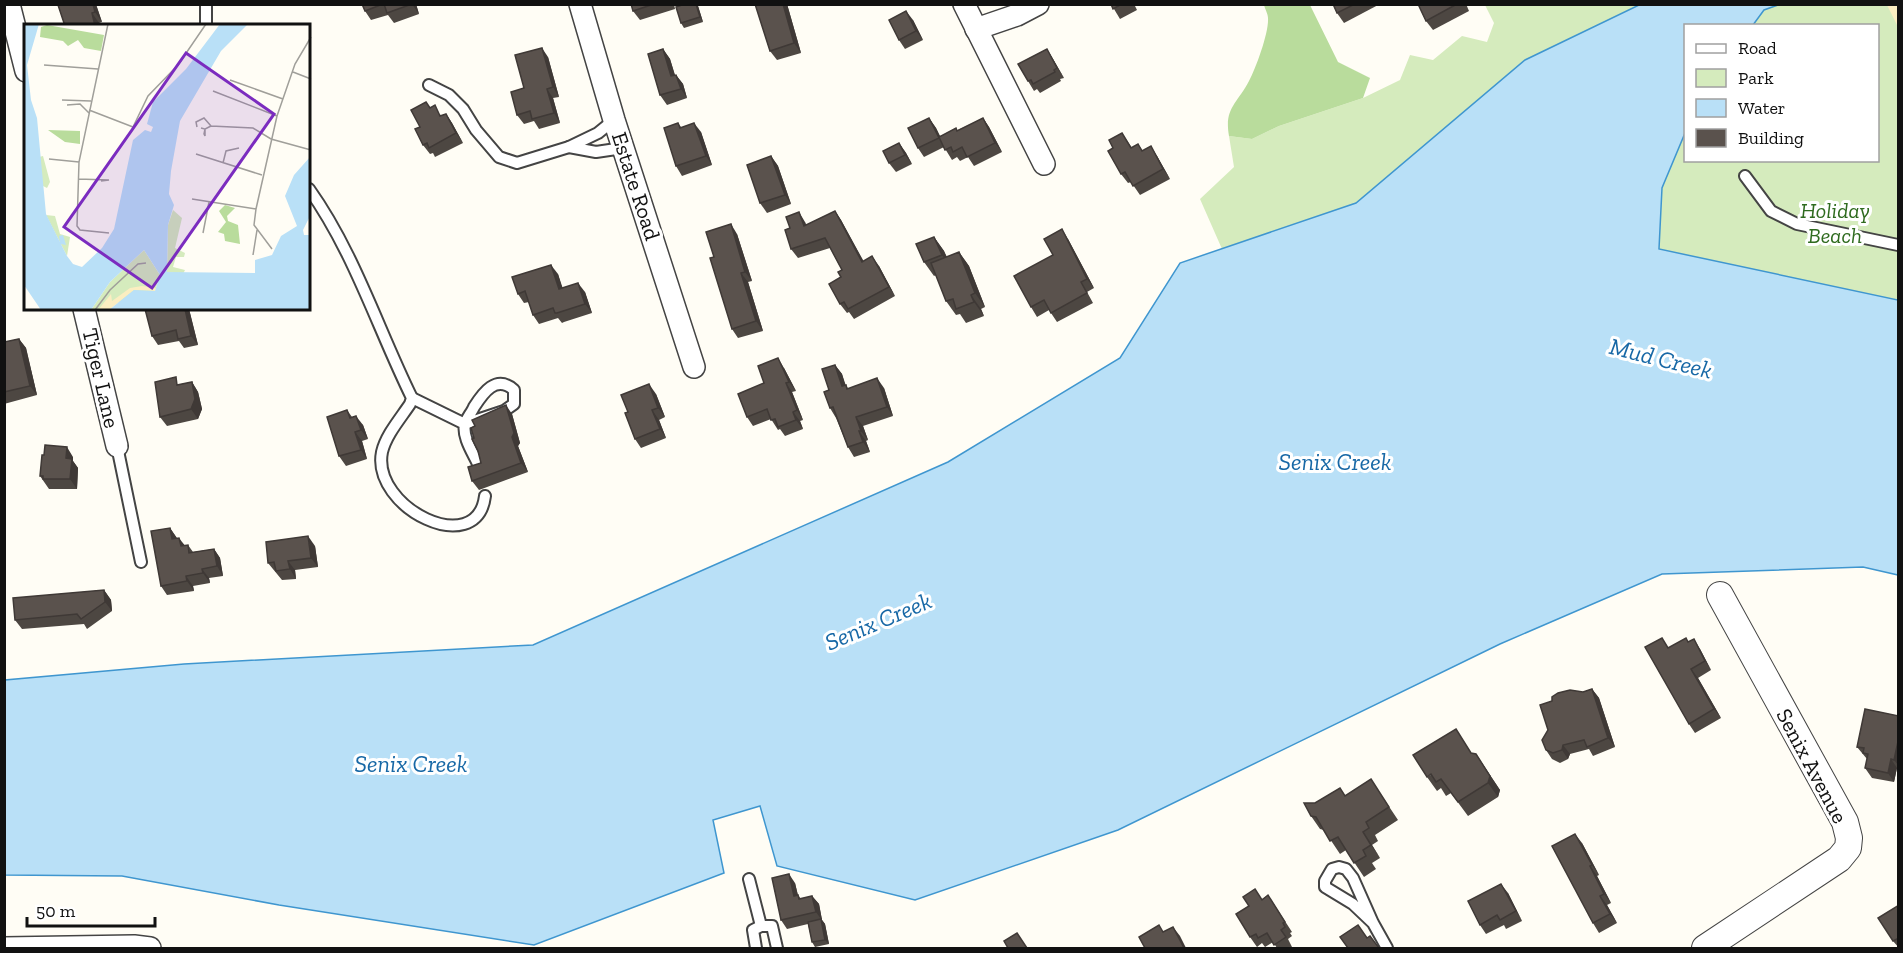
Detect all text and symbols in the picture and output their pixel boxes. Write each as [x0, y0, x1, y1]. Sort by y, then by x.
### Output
inset map [24, 24, 310, 310]
legend [1684, 24, 1879, 162]
text: Road [1738, 37, 1777, 59]
text: Park [1738, 67, 1774, 89]
text: Water [1738, 97, 1785, 119]
text: Building [1738, 127, 1804, 149]
street label: Estate Road [606, 128, 666, 244]
park label: Holiday Beach [1800, 197, 1870, 249]
street label: Tiger Lane [76, 325, 126, 431]
water label: Mud Creek [1606, 331, 1716, 385]
water label: Senix Creek [1278, 447, 1392, 476]
water label: Senix Creek [820, 585, 936, 656]
street label: Senix Avenue [1770, 704, 1854, 828]
water label: Senix Creek [354, 749, 468, 778]
scale bar [27, 890, 154, 928]
text: 50 m [36, 900, 76, 922]

